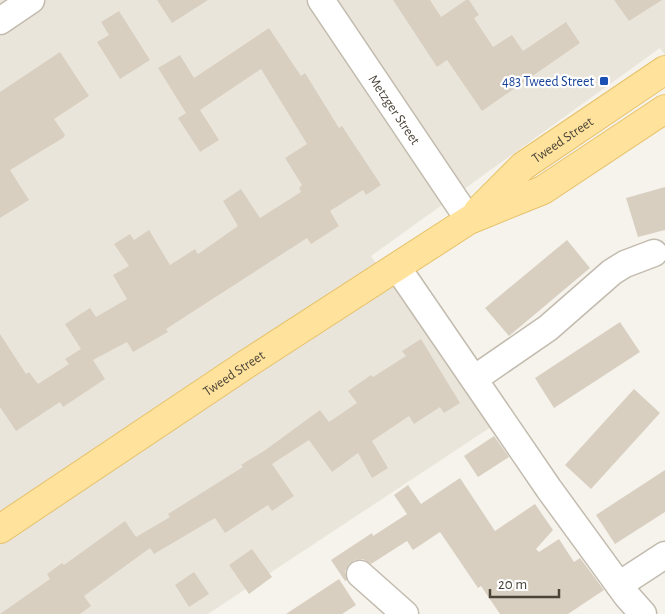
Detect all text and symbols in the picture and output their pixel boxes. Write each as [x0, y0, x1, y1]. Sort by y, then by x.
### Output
street label: Metzger Street [366, 73, 422, 148]
place label: 483 Tweed Street [502, 75, 595, 89]
marker: 483 Tweed Street [598, 75, 610, 87]
street label: Tweed Street [530, 114, 596, 166]
street label: Tweed Street [201, 348, 268, 399]
scale bar [490, 566, 559, 598]
text: 20 m [498, 577, 527, 592]

